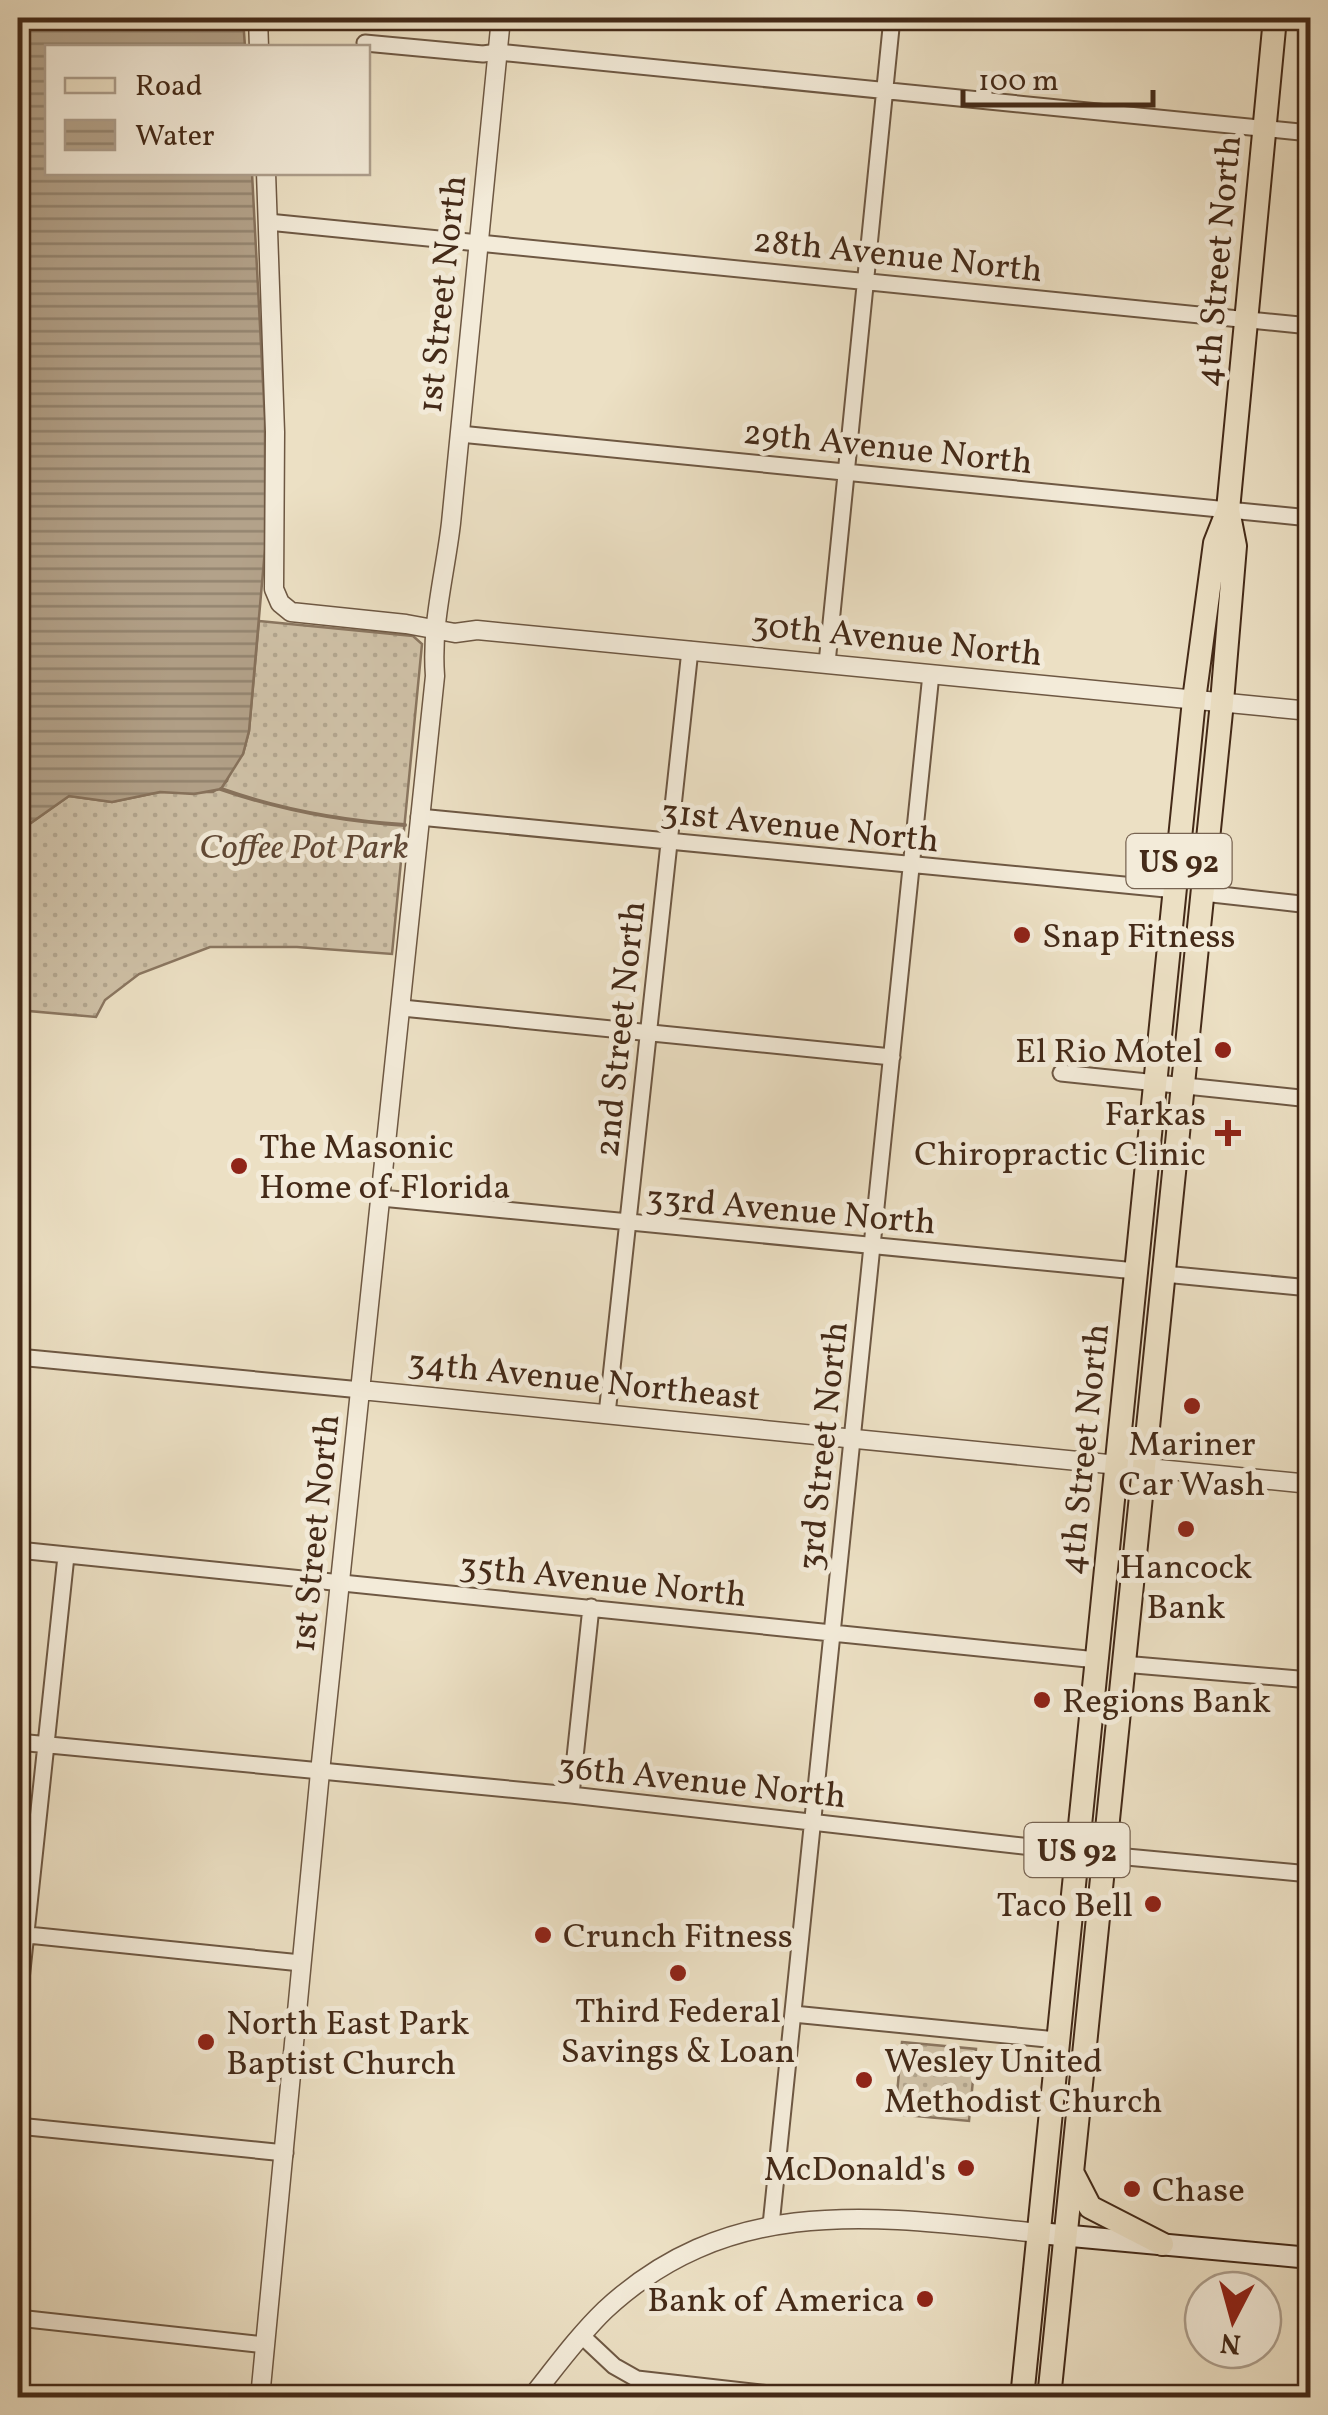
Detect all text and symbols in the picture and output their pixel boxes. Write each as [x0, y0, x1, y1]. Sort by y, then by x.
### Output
legend [45, 45, 370, 175]
scale bar [963, 45, 1153, 107]
text: 100 m [978, 61, 1059, 103]
text: Road [135, 66, 203, 108]
text: Water [135, 116, 215, 158]
street label: 4th Street North [1185, 134, 1255, 389]
street label: 1st Street North [408, 173, 480, 416]
street label: 28th Avenue North [751, 218, 1045, 296]
street label: 29th Avenue North [741, 410, 1035, 488]
street label: 30th Avenue North [749, 602, 1045, 680]
street label: 31st Avenue North [658, 789, 941, 866]
park label: Coffee Pot Park [199, 825, 409, 873]
road number: US 92 [1126, 834, 1232, 888]
street label: 2nd Street North [585, 899, 659, 1160]
place label: Snap Fitness [1042, 914, 1236, 962]
marker: Snap Fitness [1011, 924, 1033, 946]
place label: El Rio Motel [1015, 1029, 1203, 1077]
marker: El Rio Motel [1212, 1039, 1234, 1061]
place label: Farkas Chiropractic Clinic [914, 1092, 1206, 1180]
marker: Farkas Chiropractic Clinic [1215, 1120, 1241, 1146]
place label: The Masonic Home of Florida [259, 1125, 511, 1213]
marker: The Masonic Home of Florida [228, 1155, 250, 1177]
street label: 33rd Avenue North [644, 1175, 938, 1249]
street label: 3rd Street North [788, 1319, 862, 1573]
street label: 4th Street North [1049, 1321, 1123, 1577]
street label: 34th Avenue Northeast [405, 1340, 762, 1424]
marker: Mariner Car Wash [1181, 1395, 1203, 1417]
street label: 1st Street North [281, 1412, 353, 1655]
place label: Mariner Car Wash [1119, 1422, 1265, 1510]
marker: Hancock Bank [1175, 1518, 1197, 1540]
street label: 35th Avenue North [457, 1543, 749, 1621]
place label: Hancock Bank [1120, 1545, 1252, 1633]
place label: Regions Bank [1062, 1679, 1271, 1727]
marker: Regions Bank [1031, 1689, 1053, 1711]
street label: 36th Avenue North [555, 1744, 848, 1822]
road number: US 92 [1024, 1823, 1130, 1877]
place label: Taco Bell [997, 1883, 1133, 1931]
marker: Taco Bell [1142, 1893, 1164, 1915]
place label: Crunch Fitness [563, 1914, 793, 1962]
marker: Crunch Fitness [532, 1924, 554, 1946]
marker: Third Federal Savings & Loan [667, 1962, 689, 1984]
place label: Third Federal Savings & Loan [561, 1989, 796, 2077]
place label: North East Park Baptist Church [226, 2001, 470, 2089]
marker: North East Park Baptist Church [195, 2031, 217, 2053]
place label: Wesley United Methodist Church [884, 2039, 1163, 2127]
marker: Wesley United Methodist Church [853, 2069, 875, 2091]
place label: McDonald's [764, 2147, 946, 2195]
marker: McDonald's [955, 2157, 977, 2179]
place label: Chase [1152, 2168, 1245, 2216]
marker: Chase [1121, 2178, 1143, 2200]
north arrow [1183, 2270, 1283, 2370]
place label: Bank of America [647, 2278, 905, 2326]
marker: Bank of America [914, 2288, 936, 2310]
text: N [1219, 2322, 1243, 2363]

